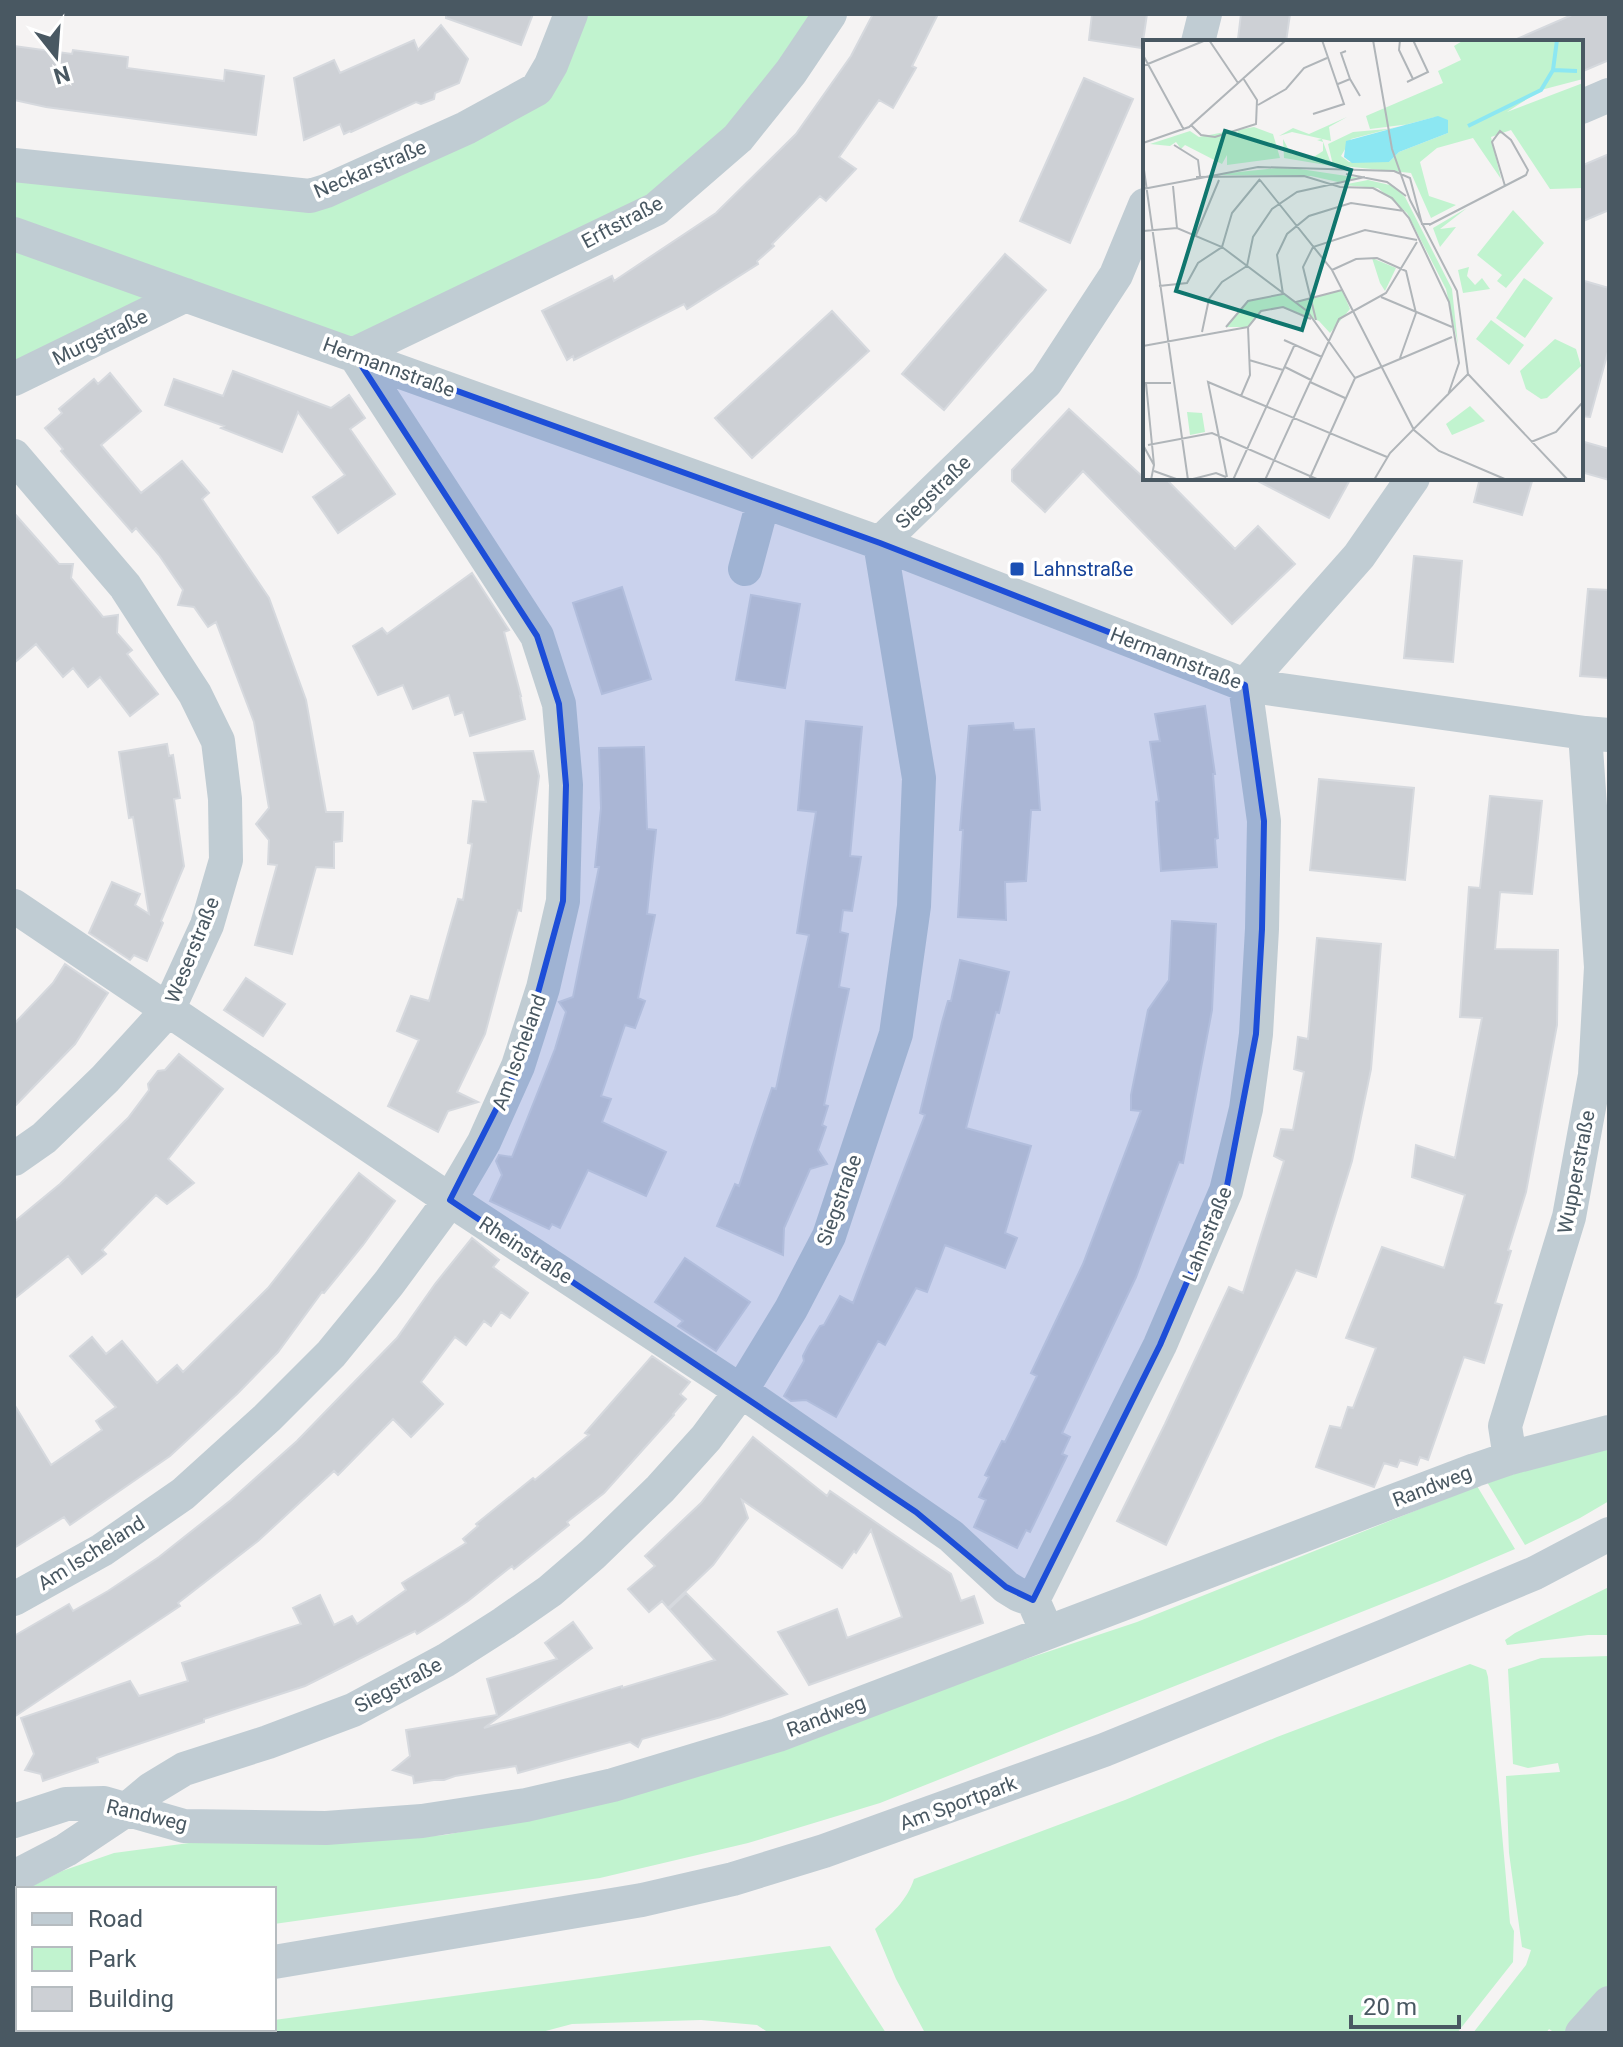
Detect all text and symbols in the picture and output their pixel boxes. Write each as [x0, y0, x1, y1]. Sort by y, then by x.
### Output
north arrow [16, 16, 96, 96]
inset map [1143, 40, 1583, 480]
text: N [51, 60, 73, 89]
street label: Neckarstraße [310, 135, 430, 203]
street label: Erftstraße [577, 191, 667, 253]
street label: Murgstraße [48, 304, 152, 370]
street label: Hermannstraße [320, 332, 458, 402]
street label: Siegstraße [890, 450, 976, 534]
place label: Lahnstraße [1033, 557, 1133, 581]
marker: Lahnstraße [1008, 560, 1026, 578]
street label: Hermannstraße [1107, 622, 1245, 694]
street label: Weserstraße [160, 893, 224, 1007]
street label: Am Ischeland [487, 991, 551, 1113]
street label: Wupperstraße [1552, 1108, 1600, 1236]
street label: Siegstraße [811, 1151, 867, 1249]
street label: Lahnstraße [1177, 1183, 1237, 1285]
street label: Rheinstraße [475, 1211, 577, 1289]
street label: Randweg [1389, 1460, 1475, 1512]
street label: Am Ischeland [33, 1511, 149, 1595]
street label: Siegstraße [350, 1652, 446, 1718]
street label: Randweg [783, 1690, 869, 1742]
street label: Am Sportpark [896, 1770, 1021, 1835]
street label: Randweg [104, 1794, 190, 1836]
legend [16, 1887, 276, 2031]
text: Road [88, 1905, 143, 1933]
text: Park [88, 1945, 137, 1973]
scale bar [1351, 1979, 1459, 2029]
text: Building [88, 1985, 174, 2013]
text: 20 m [1363, 1993, 1417, 2021]

